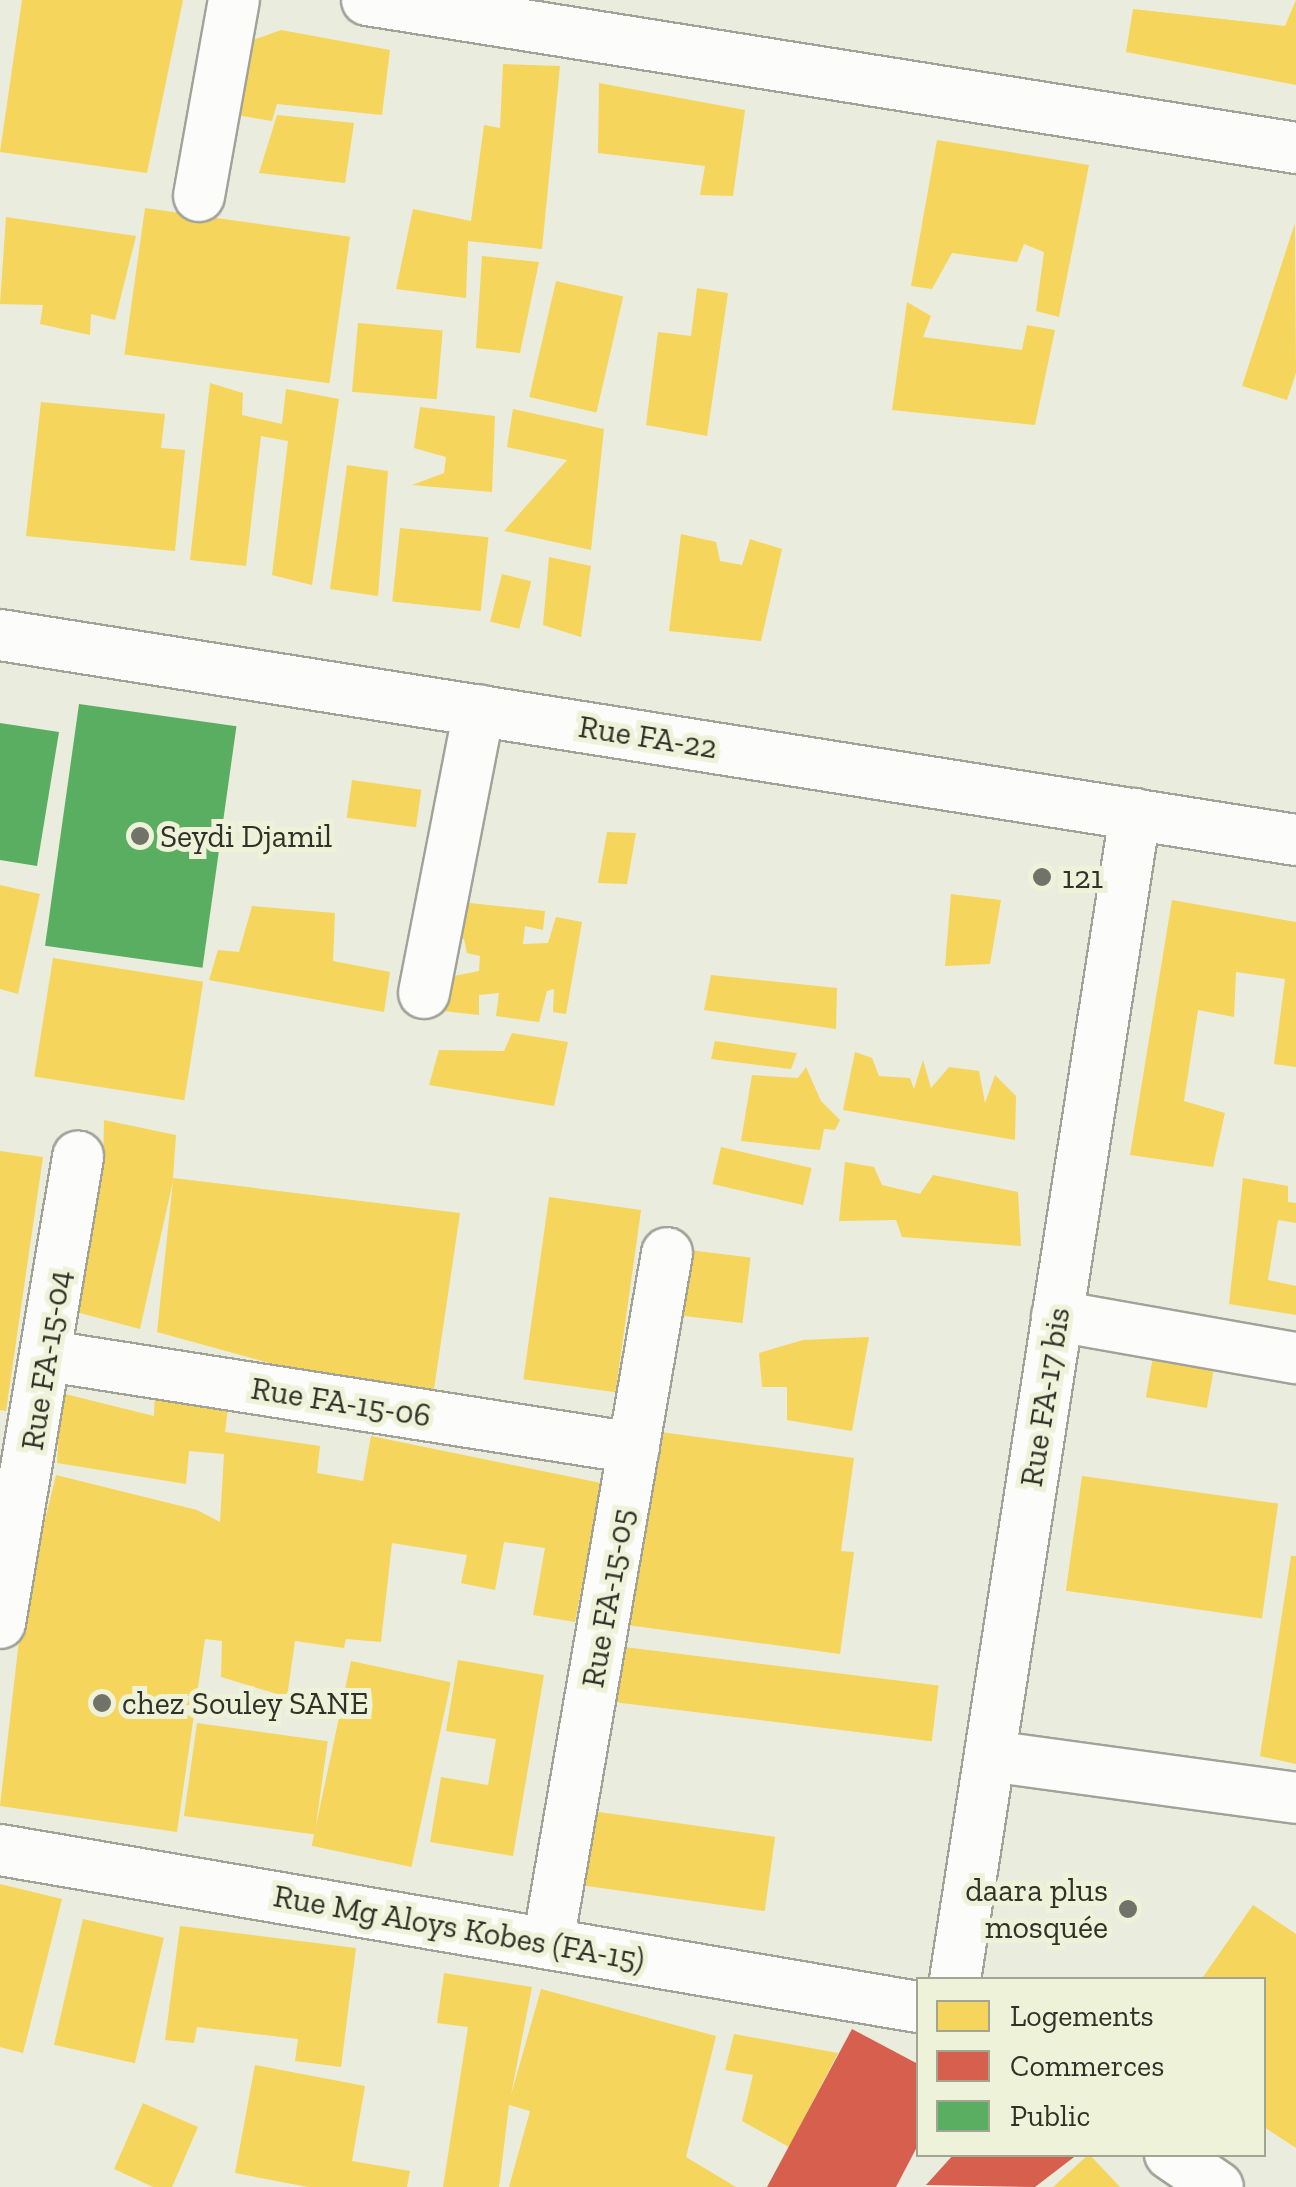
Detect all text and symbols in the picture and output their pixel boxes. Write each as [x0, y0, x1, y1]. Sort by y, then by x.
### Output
street label: Rue FA-22 [576, 707, 720, 767]
place label: Seydi Djamil [160, 817, 332, 855]
marker: Seydi Djamil [129, 825, 151, 847]
place label: 121 [1062, 858, 1103, 896]
marker: 121 [1031, 866, 1053, 888]
street label: Rue FA-15-04 [13, 1267, 79, 1453]
street label: Rue FA-17 bis [1012, 1305, 1078, 1489]
street label: Rue FA-15-06 [248, 1369, 434, 1435]
street label: Rue FA-15-05 [573, 1506, 643, 1690]
place label: chez Souley SANE [122, 1684, 369, 1722]
marker: chez Souley SANE [91, 1692, 113, 1714]
place label: daara plus mosquée [965, 1872, 1108, 1947]
street label: Rue Mg Aloys Kobes (FA-15) [270, 1876, 648, 1980]
marker: daara plus mosquée [1117, 1898, 1139, 1920]
legend [916, 1977, 1266, 2157]
text: Logements [1010, 1998, 1154, 2034]
text: Commerces [1010, 2048, 1164, 2084]
text: Public [1010, 2098, 1090, 2134]

